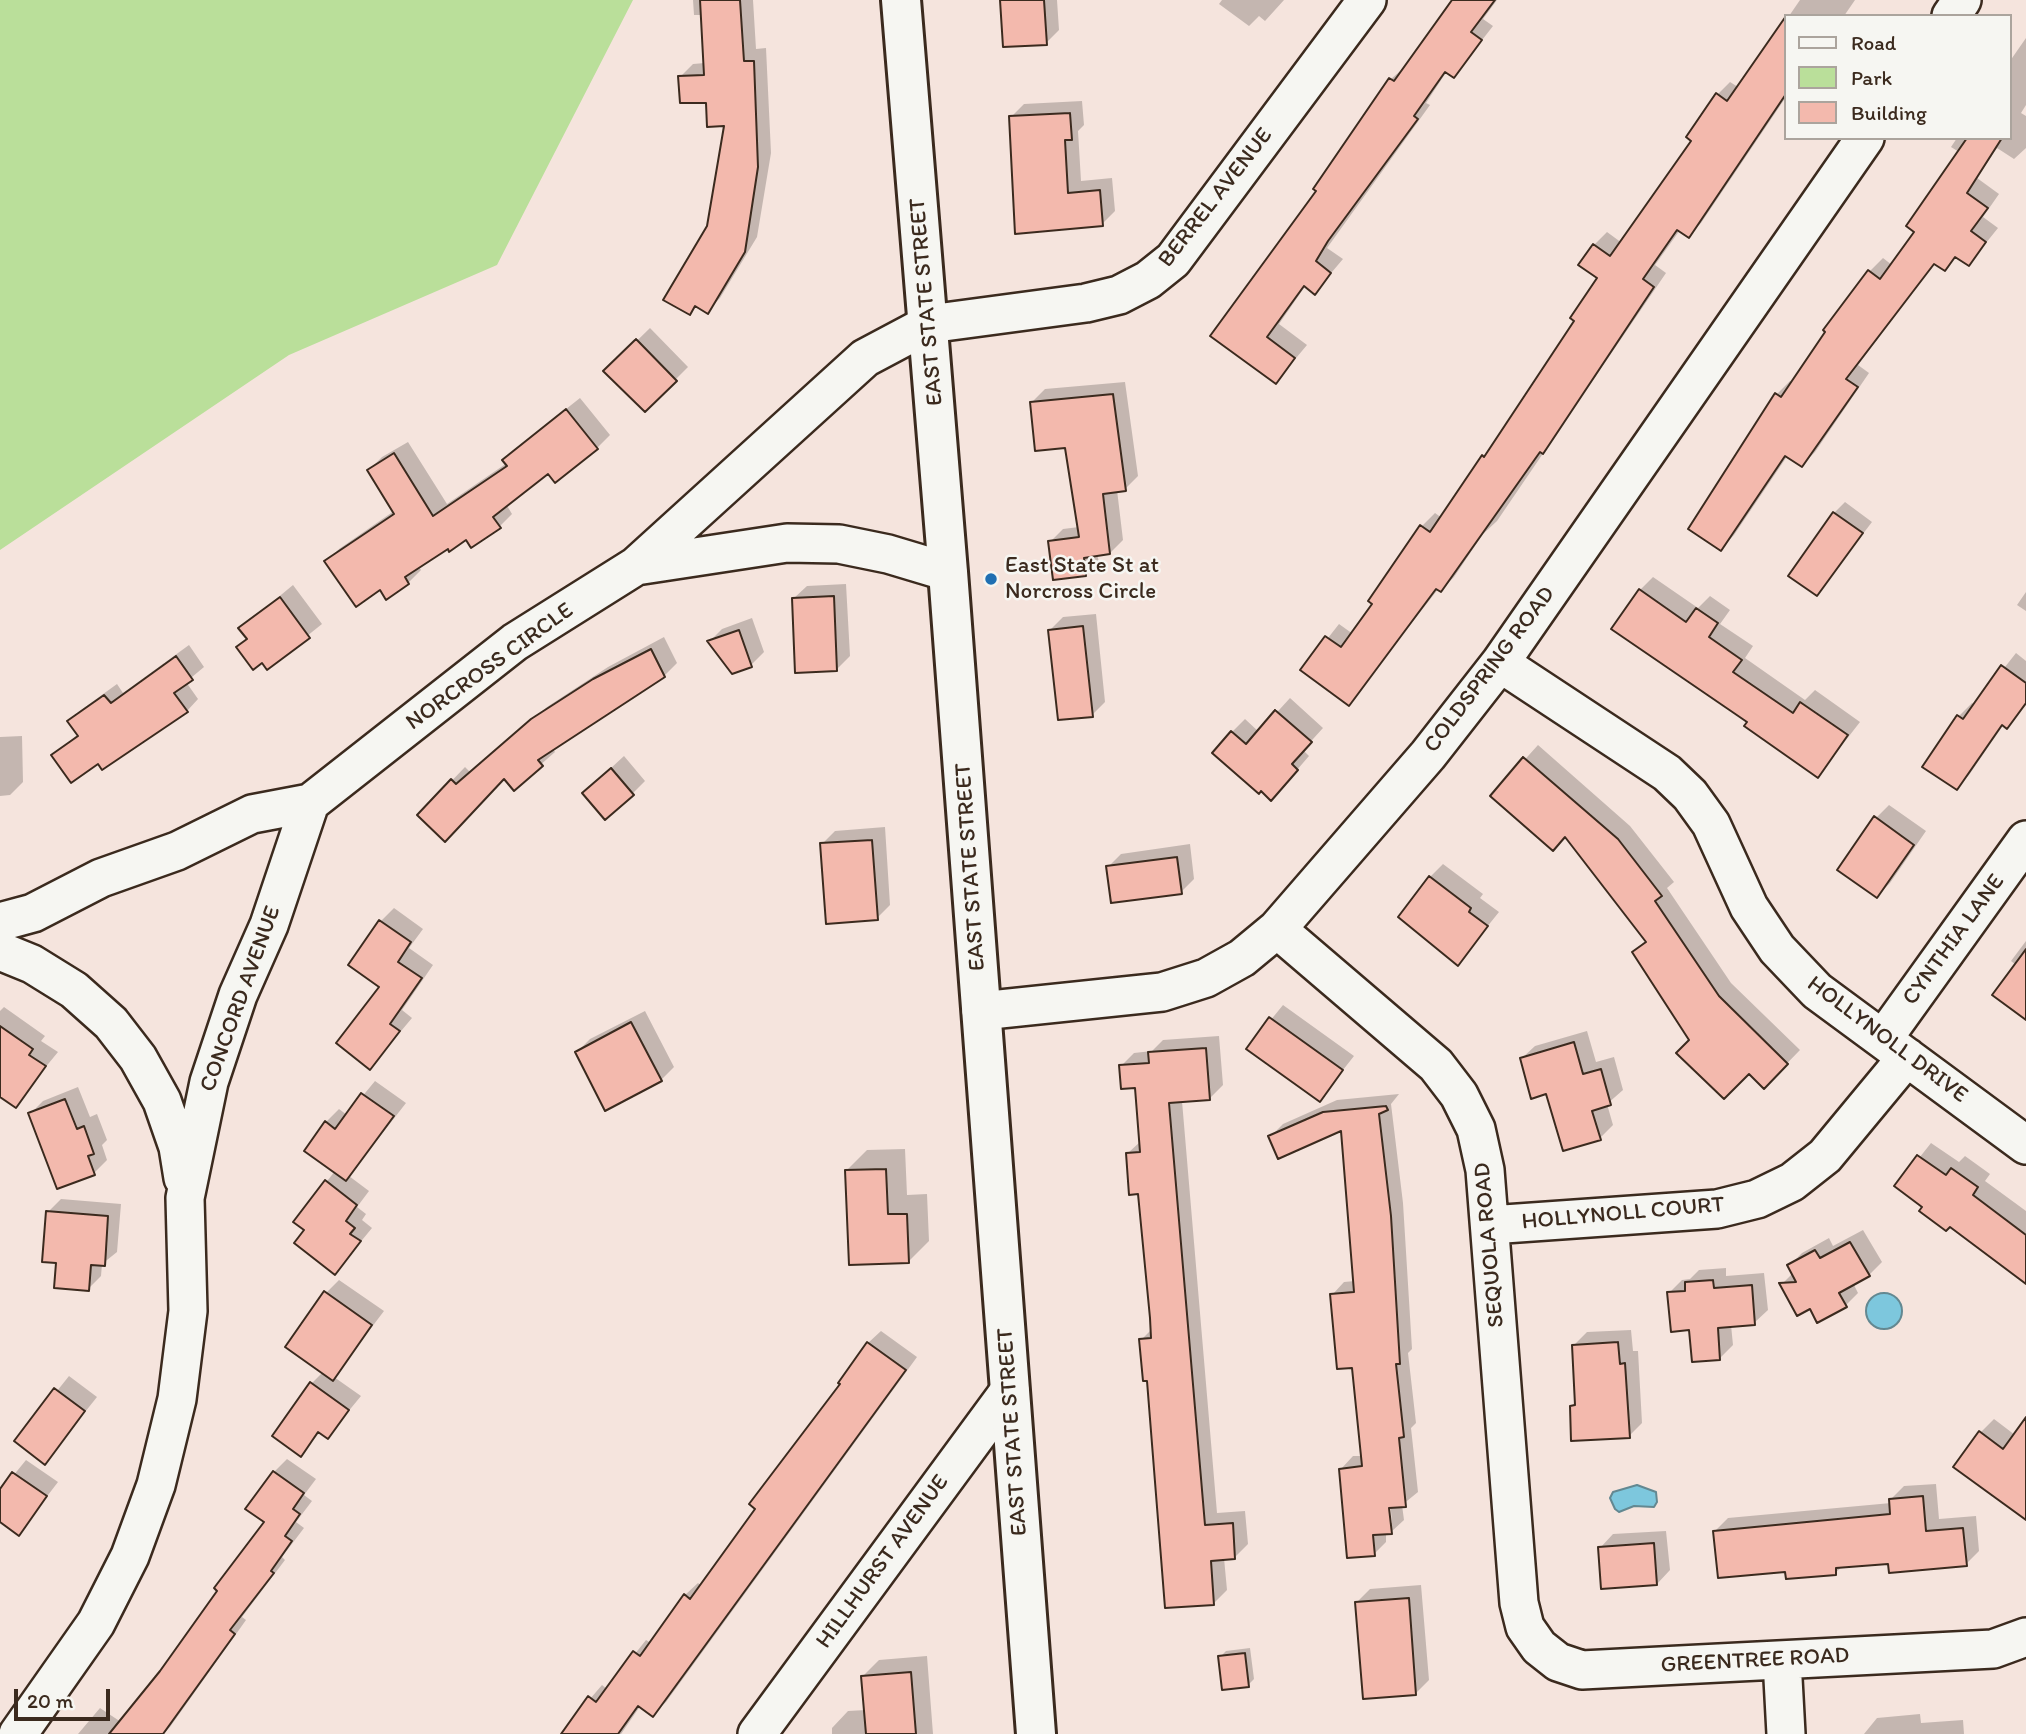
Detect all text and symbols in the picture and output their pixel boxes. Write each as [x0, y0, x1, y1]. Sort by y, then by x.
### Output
legend [1784, 14, 2012, 140]
text: Road [1851, 30, 1896, 55]
text: Park [1851, 65, 1892, 90]
text: Building [1851, 100, 1927, 125]
street label: BERREL AVENUE [1153, 123, 1279, 273]
street label: EAST STATE STREET [904, 197, 950, 407]
place label: East State St at Norcross Circle [1005, 552, 1159, 606]
marker: East State St at Norcross Circle [983, 571, 999, 587]
street label: COLDSPRING ROAD [1419, 581, 1561, 759]
street label: NORCROSS CIRCLE [401, 597, 579, 737]
street label: EAST STATE STREET [950, 762, 992, 972]
street label: CYNTHIA LANE [1897, 869, 2011, 1011]
street label: CONCORD AVENUE [195, 902, 287, 1096]
street label: HOLLYNOLL DRIVE [1801, 971, 1973, 1109]
street label: SEQUOLA ROAD [1469, 1161, 1511, 1329]
street label: HOLLYNOLL COURT [1521, 1191, 1725, 1237]
street label: EAST STATE STREET [992, 1327, 1034, 1537]
street label: HILLHURST AVENUE [811, 1470, 955, 1654]
street label: GREENTREE ROAD [1660, 1642, 1850, 1680]
scale bar [18, 1674, 114, 1718]
text: 20 m [27, 1688, 73, 1713]

